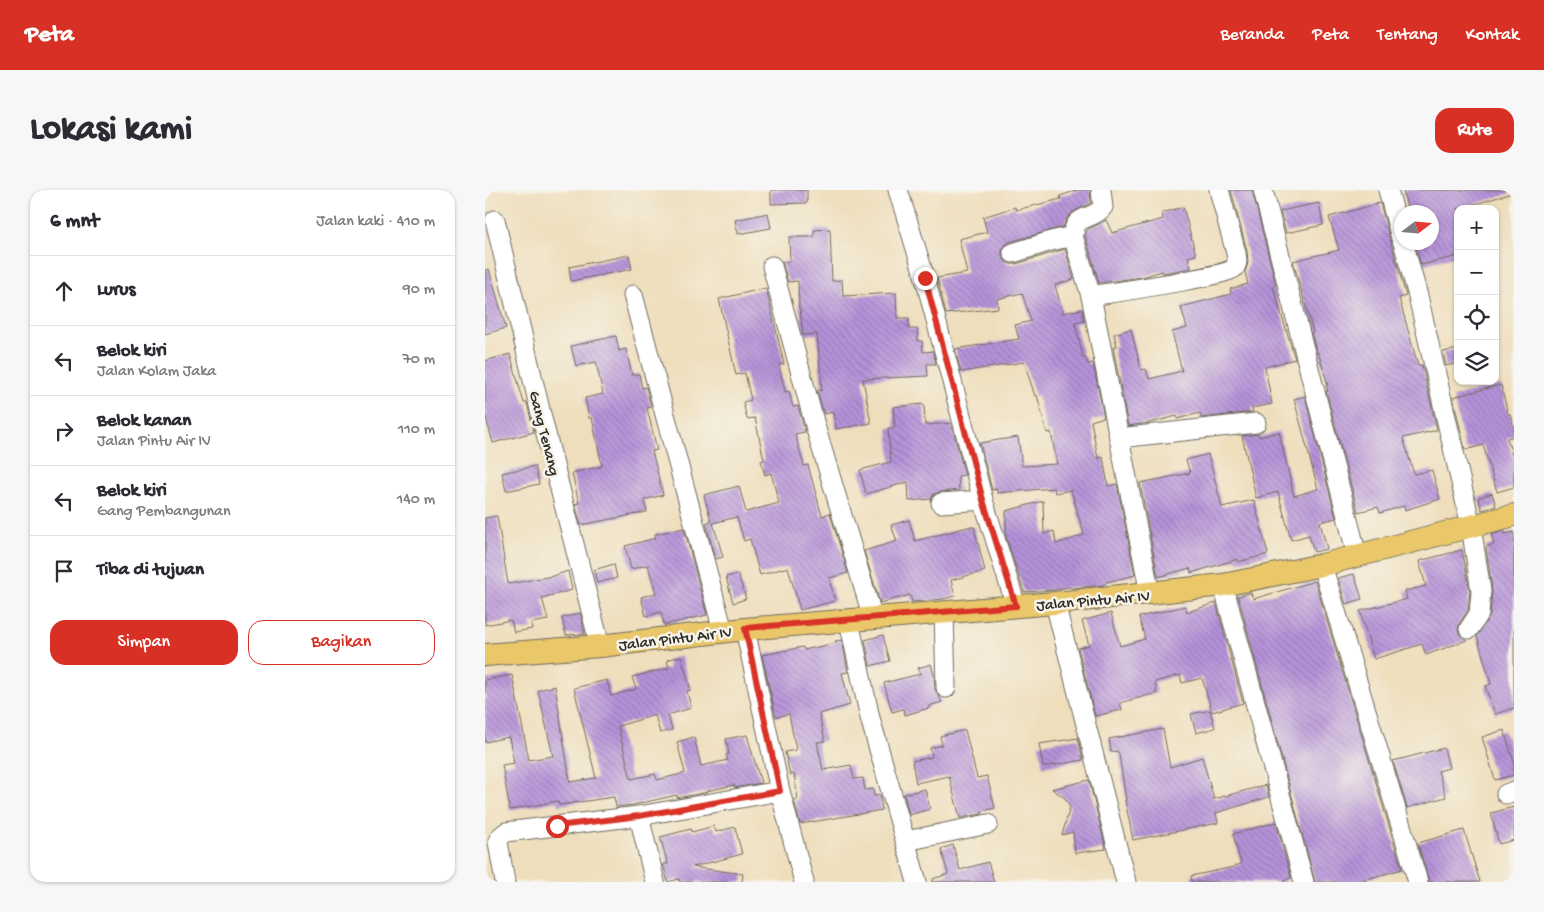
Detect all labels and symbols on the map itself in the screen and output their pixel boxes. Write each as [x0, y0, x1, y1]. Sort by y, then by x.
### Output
north arrow [1394, 205, 1439, 250]
route end [914, 267, 937, 290]
street label: Gang Tenang [523, 389, 562, 478]
street label: Jalan Pintu Air IV [1036, 588, 1151, 617]
street label: Jalan Pintu Air IV [618, 624, 733, 657]
route start [546, 815, 569, 838]

